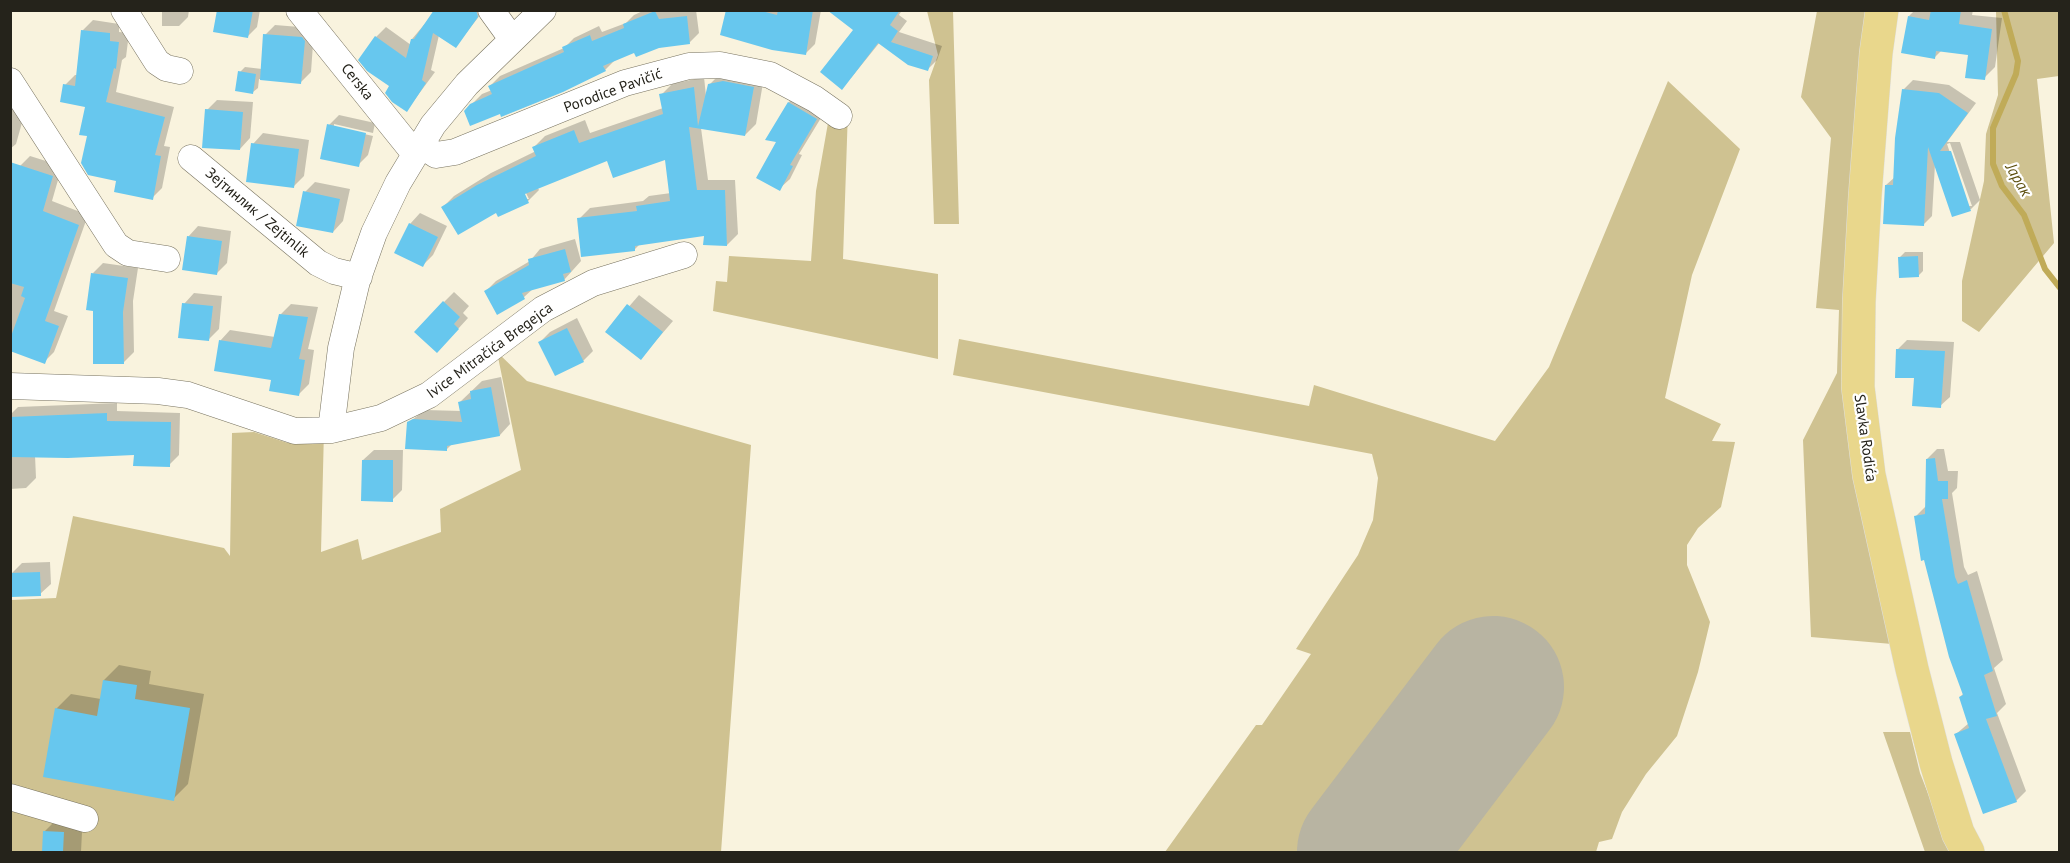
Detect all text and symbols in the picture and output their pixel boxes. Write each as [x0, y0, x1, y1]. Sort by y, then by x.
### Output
street label: Cerska [337, 60, 377, 104]
street label: Porodice Pavičić [561, 65, 665, 117]
water label: Јарак [2001, 160, 2035, 200]
street label: Зејтинлик / Zejtinlik [201, 164, 313, 262]
street label: Ivice Mitračića Bregejca [423, 299, 557, 403]
street label: Slavka Rodića [1850, 393, 1880, 483]

